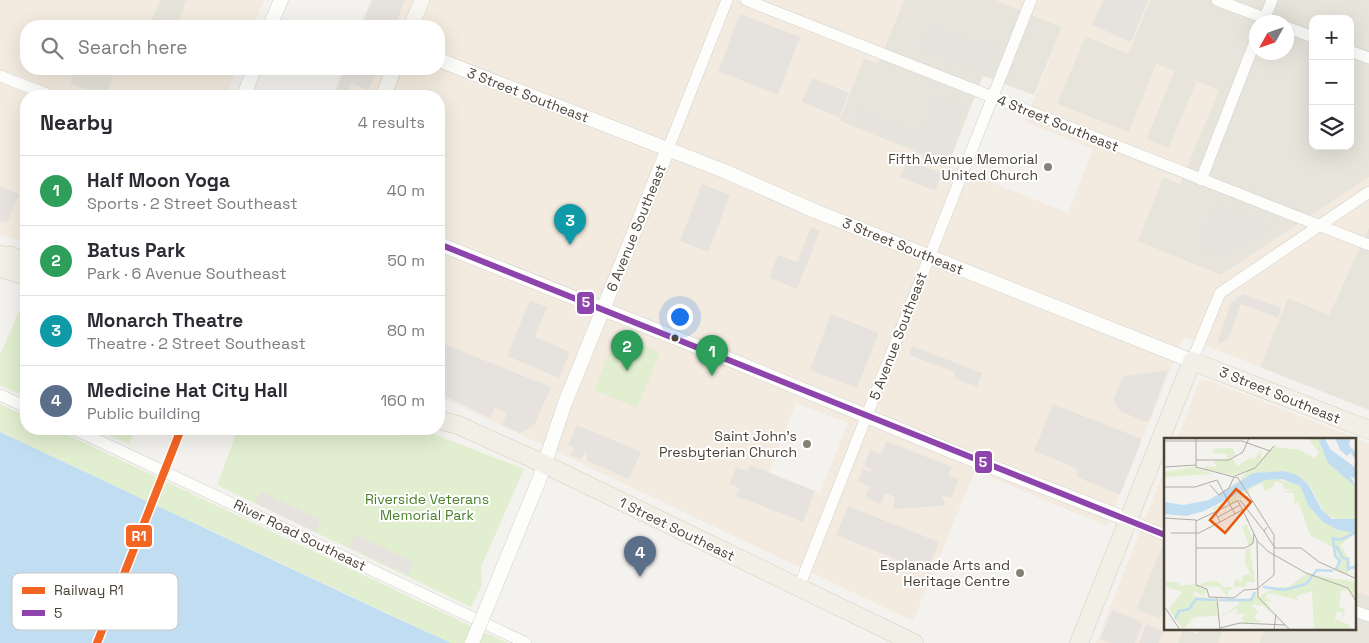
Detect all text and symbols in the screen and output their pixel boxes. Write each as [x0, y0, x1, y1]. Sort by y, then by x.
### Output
north arrow [1249, 15, 1294, 60]
map controls [1309, 15, 1354, 150]
button: + [1309, 15, 1354, 60]
search box [20, 20, 445, 75]
icon: search [38, 34, 66, 62]
text: Search here [78, 35, 188, 60]
button: − [1309, 60, 1354, 105]
street label: 3 Street Southeast [464, 63, 592, 127]
street label: 4 Street Southeast [995, 90, 1121, 156]
button: layers [1309, 105, 1354, 150]
text: Nearby [40, 109, 113, 136]
text: 4 results [358, 112, 425, 133]
place label: Fifth Avenue Memorial United Church [888, 150, 1038, 184]
marker: Fifth Avenue Memorial United Church [1042, 161, 1054, 173]
street label: 6 Avenue Southeast [602, 162, 670, 294]
text: Half Moon Yoga [87, 168, 230, 193]
text: 1 [52, 180, 60, 201]
text: 40 m [387, 180, 425, 201]
text: Sports · 2 Street Southeast [87, 193, 298, 214]
pin: 3 [554, 204, 586, 245]
street label: 3 Street Southeast [840, 213, 966, 279]
text: Batus Park [87, 238, 186, 263]
text: 2 [51, 250, 61, 271]
text: 50 m [387, 250, 425, 271]
text: Park · 6 Avenue Southeast [87, 263, 287, 284]
street label: 5 Avenue Southeast [865, 269, 931, 403]
line badge: 5 [576, 291, 595, 315]
text: 5 [582, 293, 590, 311]
your location [667, 304, 693, 330]
text: Monarch Theatre [87, 308, 243, 333]
text: 3 [51, 320, 61, 341]
text: 80 m [387, 320, 425, 341]
pin: 2 [611, 330, 643, 371]
text: Theatre · 2 Street Southeast [87, 333, 306, 354]
unlabelled marker [670, 333, 680, 343]
pin: 1 [696, 335, 728, 376]
street label: 3 Street Southeast [1217, 362, 1343, 428]
text: Medicine Hat City Hall [87, 378, 288, 403]
text: 4 [51, 390, 61, 411]
text: 160 m [380, 390, 425, 411]
text: Public building [87, 403, 200, 424]
place label: Saint John's Presbyterian Church [659, 427, 797, 461]
marker: Saint John's Presbyterian Church [801, 438, 813, 450]
inset map [1164, 438, 1356, 630]
line badge: 5 [974, 450, 993, 474]
text: 5 [979, 453, 987, 471]
park label: Riverside Veterans Memorial Park [365, 490, 489, 524]
street label: 1 Street Southeast [616, 493, 738, 565]
street label: River Road Southeast [231, 495, 369, 575]
line badge: R1 [125, 524, 153, 548]
text: R1 [131, 527, 147, 545]
pin: 4 [624, 536, 656, 577]
place label: Esplanade Arts and Heritage Centre [880, 556, 1010, 590]
marker: Esplanade Arts and Heritage Centre [1014, 567, 1026, 579]
legend [12, 573, 178, 630]
text: Railway R1 [54, 581, 124, 599]
text: 5 [54, 604, 62, 622]

